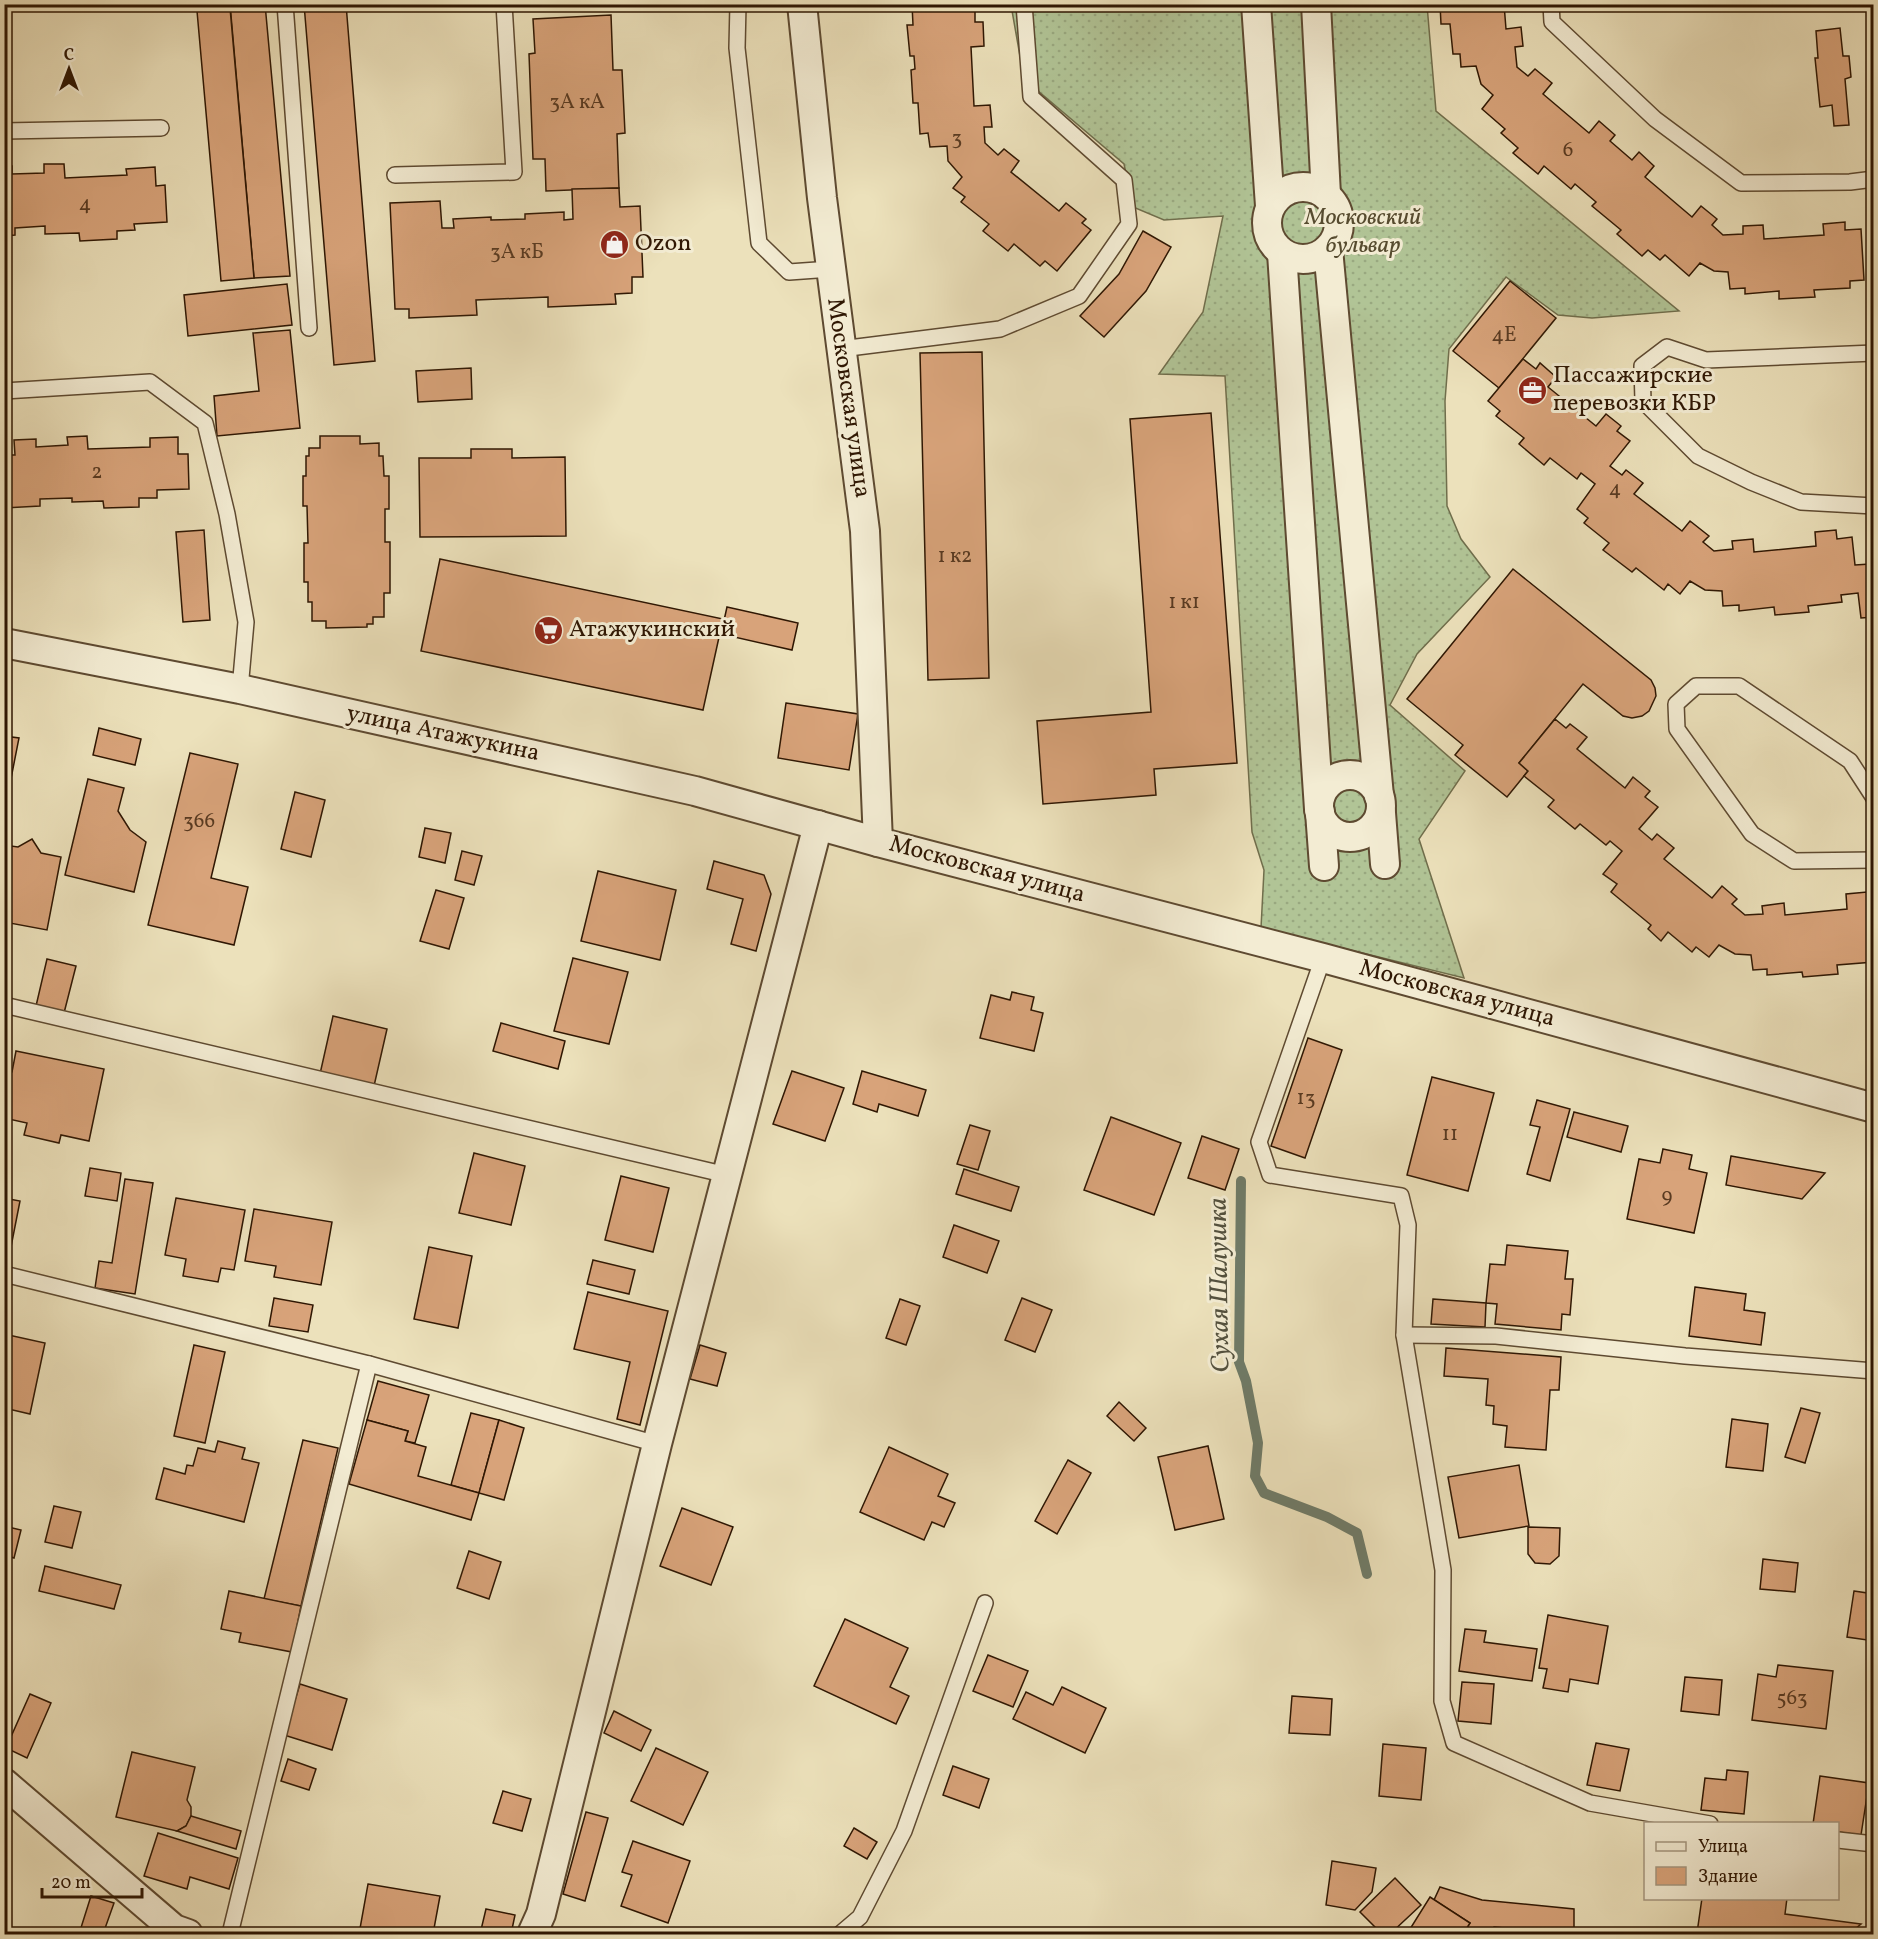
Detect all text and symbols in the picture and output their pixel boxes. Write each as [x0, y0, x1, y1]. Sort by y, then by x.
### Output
north arrow [39, 39, 99, 99]
text: С [64, 45, 74, 67]
house number: 3А кА [549, 88, 605, 117]
house number: 3 [952, 124, 962, 153]
house number: 6 [1563, 136, 1573, 165]
house number: 4 [79, 190, 91, 219]
park label: Московский бульвар [1304, 201, 1421, 263]
place label: Ozon [635, 227, 692, 261]
shop icon: Ozon [598, 228, 630, 260]
house number: 3А кБ [490, 238, 544, 267]
street label: Московская улица [817, 296, 879, 500]
house number: 4Е [1491, 321, 1517, 350]
place label: Пассажирские перевозки КБР [1553, 359, 1716, 421]
office icon: Пассажирские перевозки КБР [1516, 374, 1548, 406]
house number: 2 [91, 458, 103, 487]
house number: 4 [1609, 475, 1621, 504]
house number: 1 к2 [938, 542, 972, 571]
house number: 1 к1 [1168, 588, 1200, 617]
place label: Атажукинский [569, 613, 735, 647]
supermarket icon: Атажукинский [532, 614, 564, 646]
street label: улица Атажукина [343, 697, 543, 771]
house number: 366 [183, 807, 215, 836]
street label: Московская улица [885, 827, 1089, 913]
street label: Московская улица [1355, 951, 1559, 1037]
house number: 13 [1297, 1084, 1315, 1113]
house number: 11 [1442, 1120, 1458, 1149]
house number: 9 [1662, 1182, 1673, 1211]
water label: Сухая Шалушка [1200, 1197, 1240, 1373]
house number: 563 [1776, 1684, 1808, 1713]
legend [1644, 1822, 1839, 1900]
text: Улица [1698, 1835, 1748, 1860]
scale bar [42, 1861, 142, 1899]
text: Здание [1698, 1865, 1758, 1890]
text: 20 m [51, 1871, 91, 1896]

